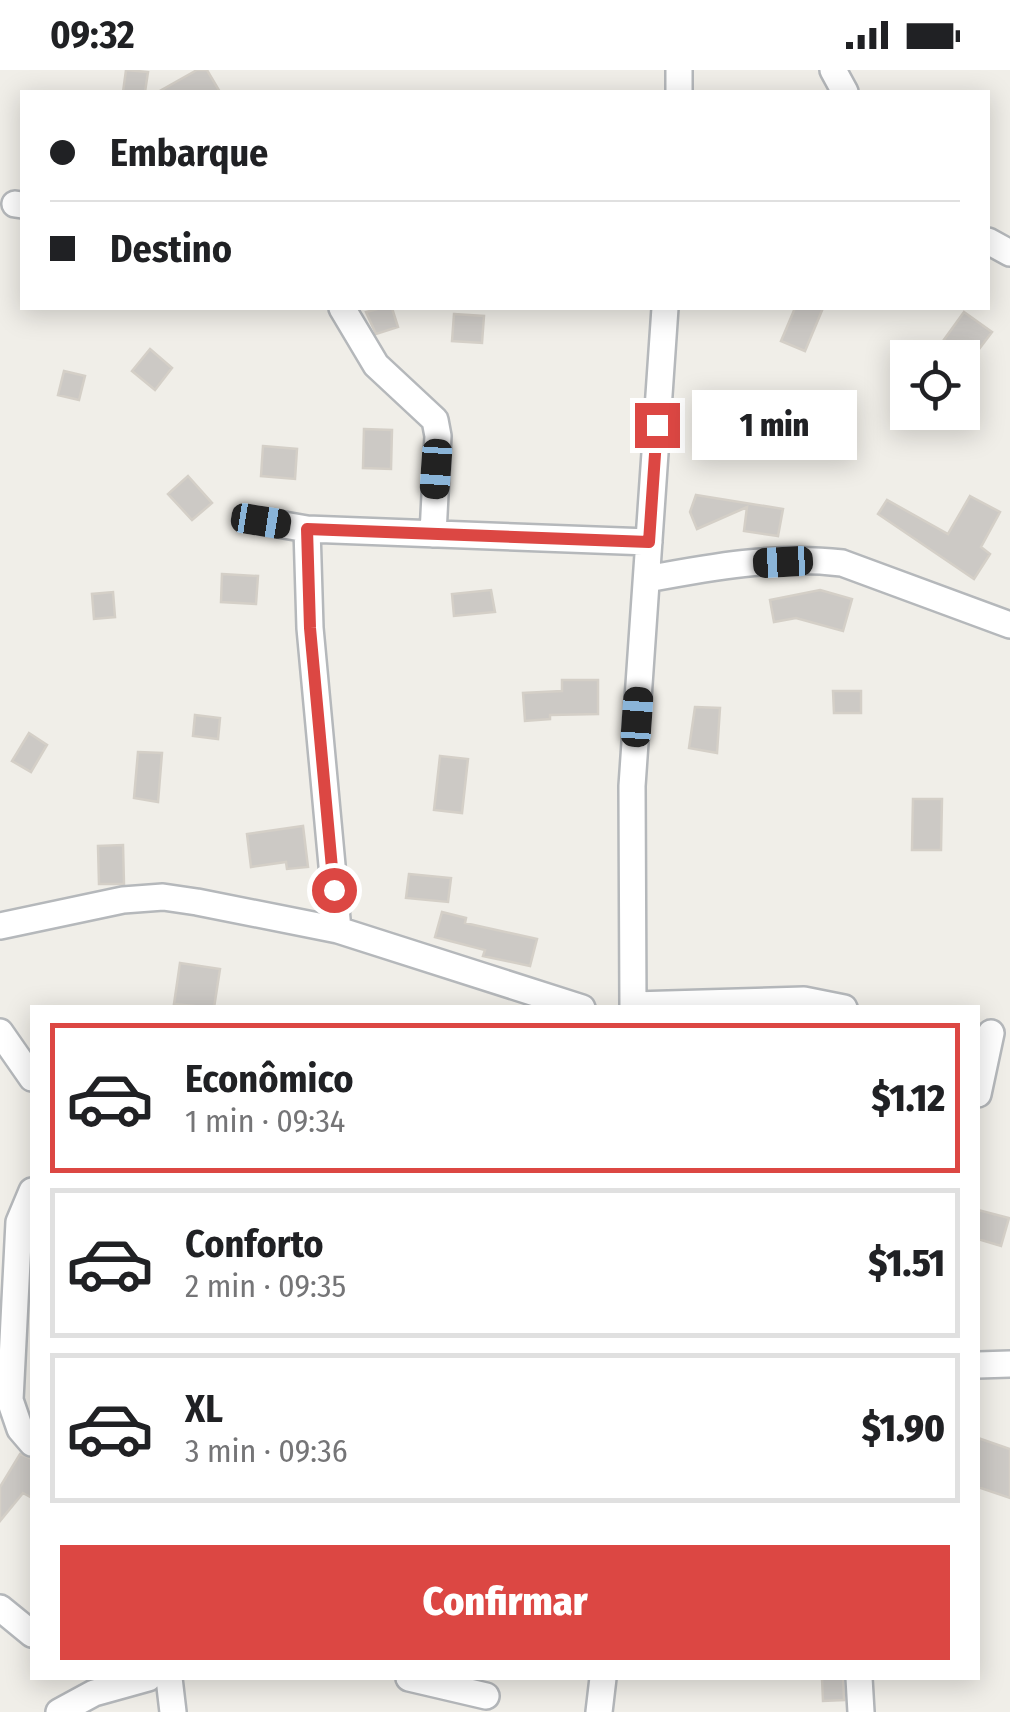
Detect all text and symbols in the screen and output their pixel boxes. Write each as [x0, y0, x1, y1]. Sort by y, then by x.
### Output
text: 09:32 [50, 12, 135, 58]
text: Embarque [110, 130, 268, 176]
text: Destino [110, 226, 232, 272]
map controls [890, 340, 980, 430]
button: locate [890, 340, 980, 430]
callout: 1 min [692, 390, 857, 460]
route end [635, 403, 680, 448]
text: 1 min [740, 406, 809, 444]
car [419, 438, 453, 500]
car [229, 501, 293, 541]
car [752, 545, 814, 579]
car [620, 686, 654, 748]
route start [312, 868, 357, 913]
icon: car [65, 1053, 155, 1143]
text: Econômico [185, 1056, 354, 1102]
text: $1.12 [872, 1075, 945, 1121]
text: 1 min · 09:34 [185, 1102, 345, 1140]
icon: car [65, 1218, 155, 1308]
text: Conforto [185, 1221, 324, 1267]
text: $1.51 [868, 1240, 945, 1286]
text: 2 min · 09:35 [185, 1267, 346, 1305]
icon: car [65, 1383, 155, 1473]
text: XL [185, 1386, 223, 1432]
text: $1.90 [862, 1405, 945, 1451]
text: 3 min · 09:36 [185, 1432, 348, 1470]
button: Confirmar [60, 1545, 950, 1660]

